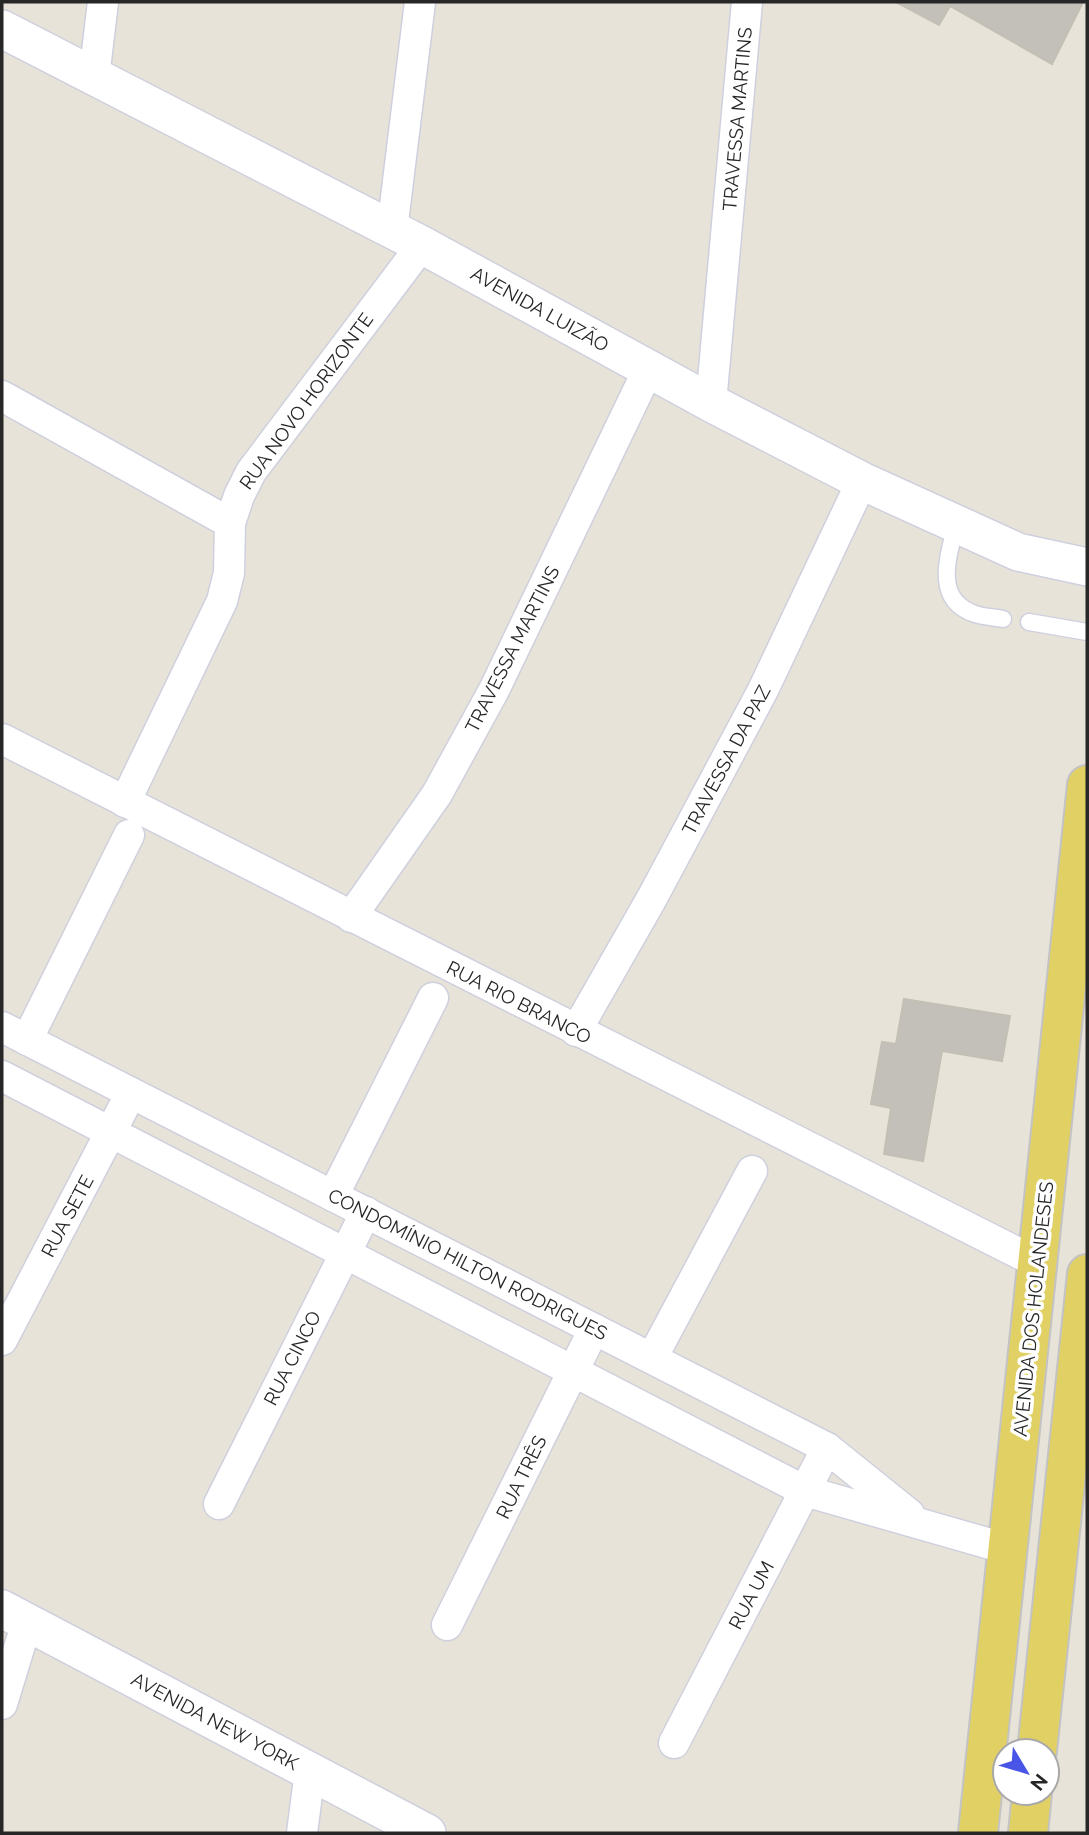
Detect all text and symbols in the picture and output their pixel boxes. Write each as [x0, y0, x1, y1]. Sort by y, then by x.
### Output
street label: TRAVESSA MARTINS [718, 26, 756, 212]
street label: AVENIDA LUIZÃO [467, 262, 613, 356]
street label: RUA NOVO HORIZONTE [235, 309, 377, 493]
street label: TRAVESSA MARTINS [460, 562, 564, 736]
street label: TRAVESSA DA PAZ [677, 682, 775, 838]
street label: RUA RIO BRANCO [443, 956, 595, 1048]
street label: RUA SETE [36, 1171, 98, 1261]
street label: AVENIDA DOS HOLANDESES [1009, 1180, 1057, 1438]
street label: CONDOMÍNIO HILTON RODRIGUES [325, 1184, 611, 1344]
street label: RUA CINCO [259, 1307, 325, 1409]
street label: RUA TRÊS [491, 1432, 551, 1522]
street label: RUA UM [724, 1557, 778, 1633]
street label: AVENIDA NEW YORK [128, 1668, 303, 1775]
north arrow [991, 1737, 1061, 1807]
text: N [1026, 1770, 1053, 1795]

